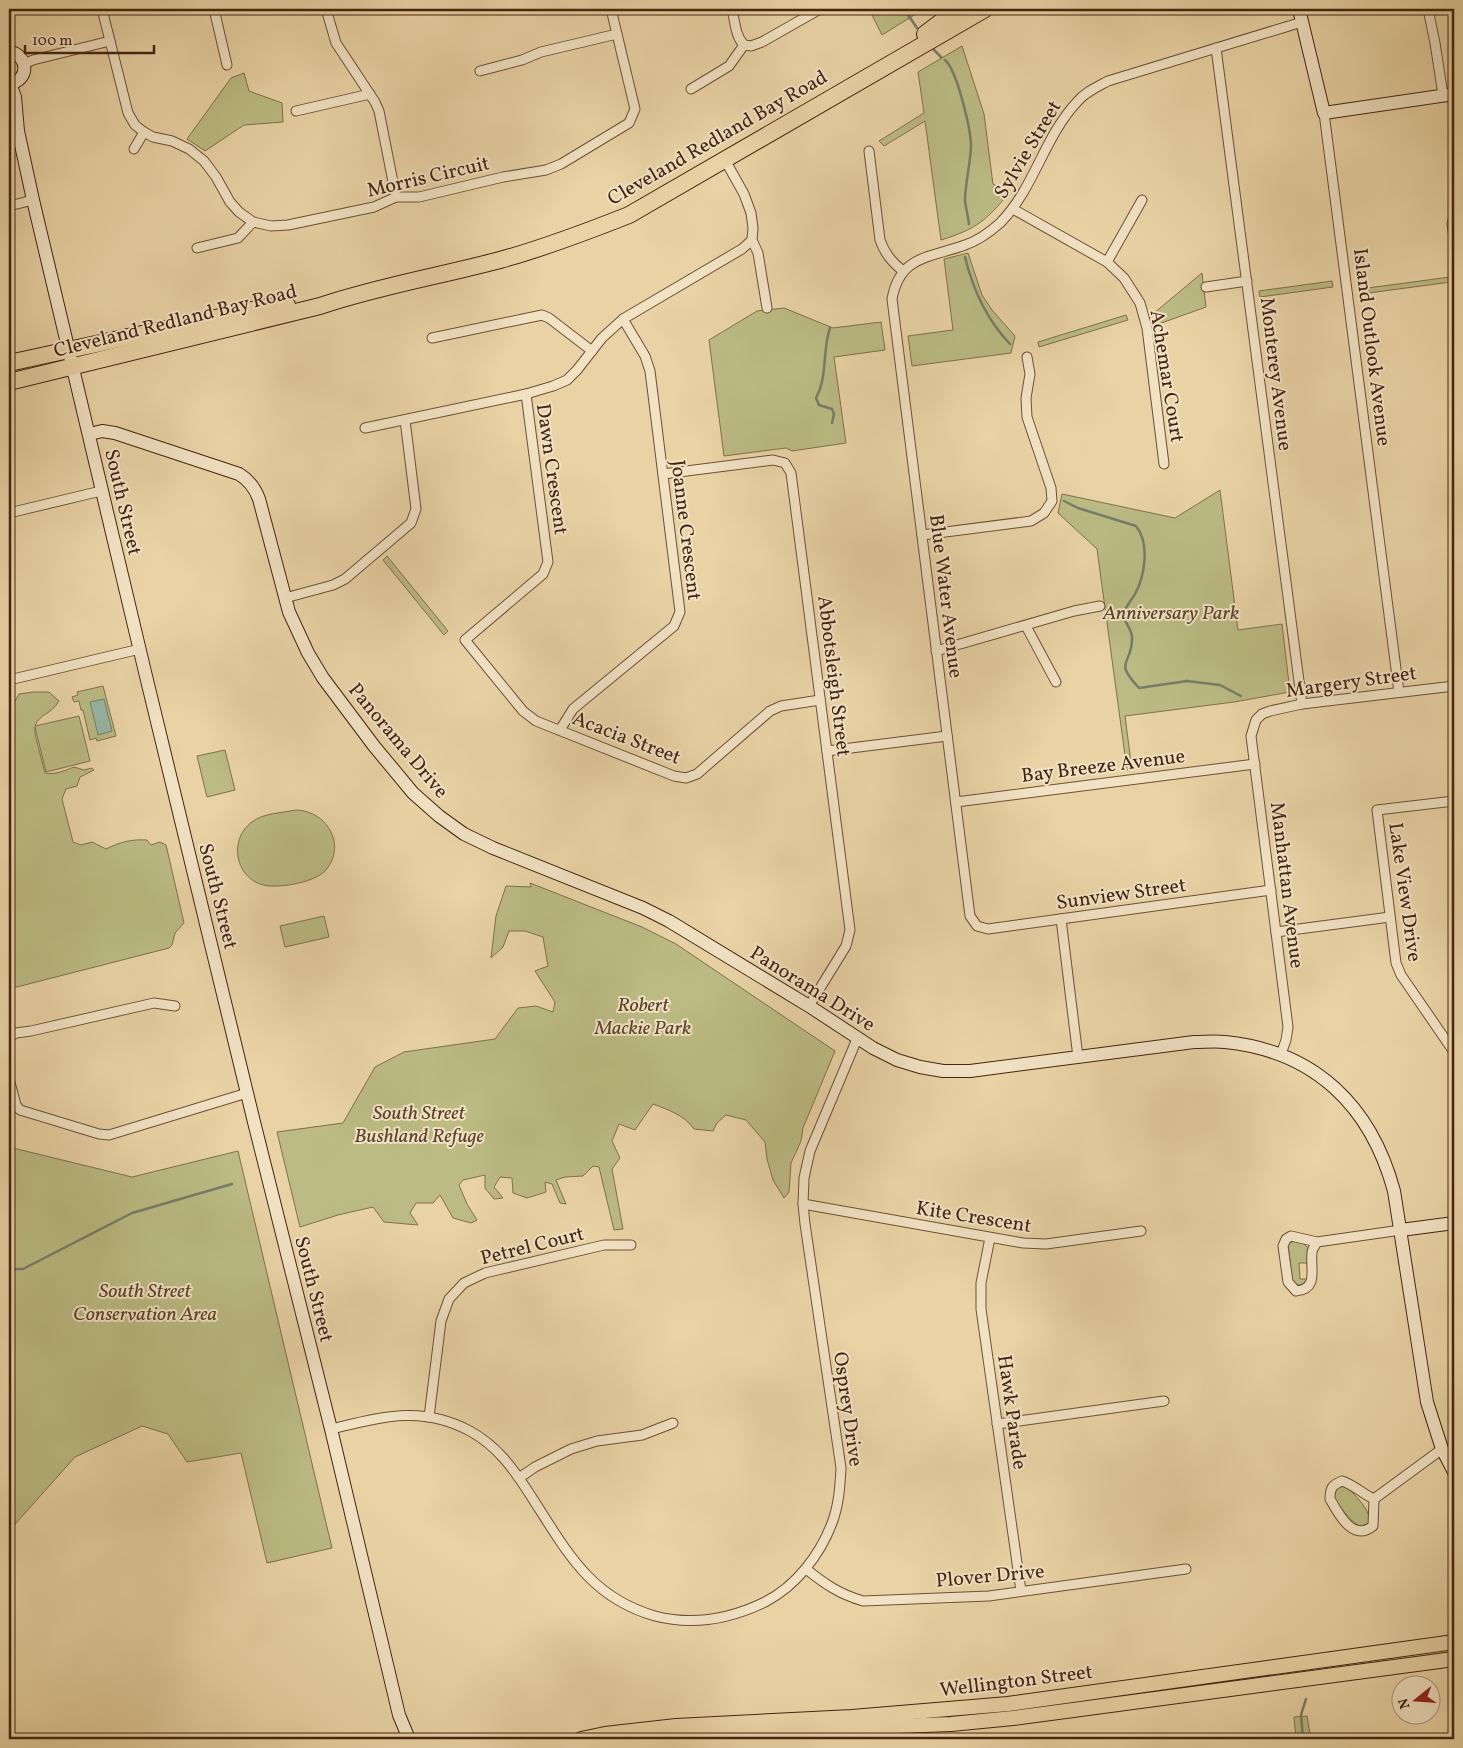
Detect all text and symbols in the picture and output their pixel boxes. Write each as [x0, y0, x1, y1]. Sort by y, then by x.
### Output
scale bar [25, 22, 154, 54]
text: 100 m [32, 31, 72, 52]
street label: Cleveland Redland Bay Road [603, 64, 833, 213]
street label: Sylvie Street [988, 96, 1069, 205]
street label: Morris Circuit [364, 150, 492, 206]
street label: Island Outlook Avenue [1345, 247, 1397, 448]
street label: Cleveland Redland Bay Road [51, 278, 300, 366]
street label: Monterey Avenue [1252, 296, 1298, 453]
street label: Achemar Court [1142, 308, 1190, 445]
street label: Dawn Crescent [528, 402, 574, 537]
street label: South Street [96, 447, 148, 558]
street label: Joanne Crescent [663, 458, 708, 602]
street label: Blue Water Avenue [921, 513, 969, 680]
street label: Abbotsleigh Street [809, 594, 857, 758]
park label: Anniversary Park [1102, 600, 1239, 628]
street label: Margery Street [1284, 660, 1418, 706]
street label: Panorama Drive [341, 678, 454, 805]
street label: Acacia Street [568, 705, 684, 772]
street label: Bay Breeze Avenue [1020, 743, 1187, 791]
street label: Manhattan Avenue [1262, 801, 1310, 970]
street label: Lake View Drive [1380, 821, 1428, 964]
street label: South Street [190, 841, 244, 952]
street label: Sunview Street [1055, 872, 1188, 918]
street label: Panorama Drive [744, 940, 880, 1039]
park label: Robert Mackie Park [594, 992, 691, 1043]
park label: South Street Bushland Refuge [354, 1100, 484, 1151]
street label: Kite Crescent [914, 1195, 1034, 1241]
street label: Petrel Court [478, 1221, 587, 1273]
street label: South Street [286, 1234, 340, 1345]
park label: South Street Conservation Area [73, 1278, 217, 1329]
street label: Osprey Drive [825, 1350, 869, 1468]
street label: Hawk Parade [989, 1353, 1033, 1471]
street label: Plover Drive [935, 1558, 1046, 1596]
street label: Wellington Street [938, 1659, 1094, 1705]
north arrow [1390, 1676, 1440, 1726]
text: N [1394, 1696, 1416, 1711]

